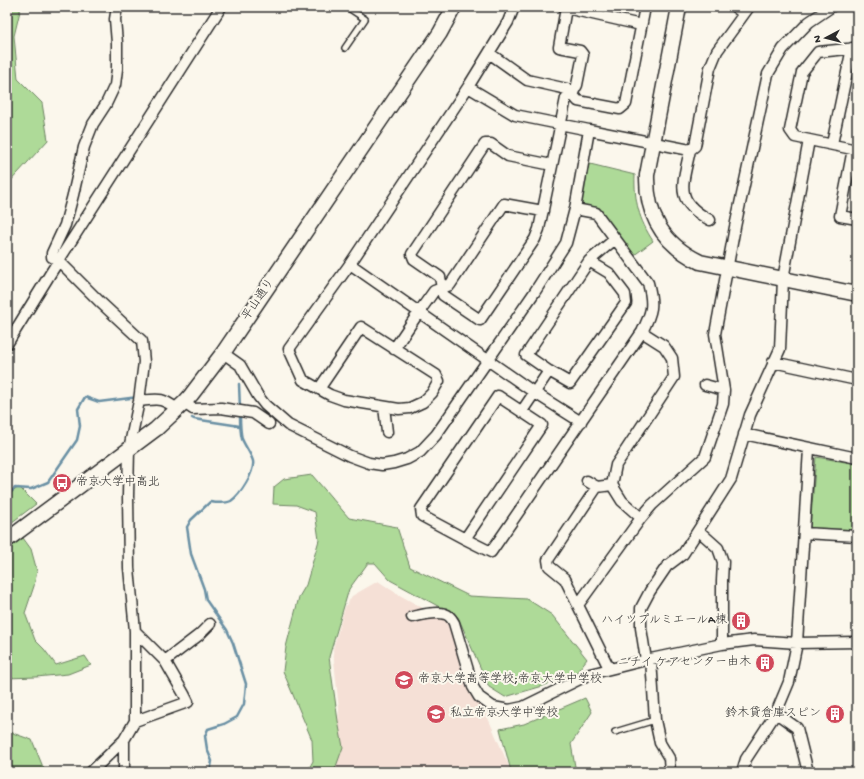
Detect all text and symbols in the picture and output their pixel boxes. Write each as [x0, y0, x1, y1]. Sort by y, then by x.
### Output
north arrow [806, 18, 846, 58]
text: N [812, 35, 824, 43]
street label: 平山通り [239, 276, 278, 324]
bus stop icon: 帝京大学中高北 [51, 472, 73, 494]
place label: 帝京大学中高北 [76, 475, 160, 490]
building icon: ハイツプルミエールA棟 [730, 610, 752, 632]
place label: ハイツプルミエールA棟 [601, 613, 727, 628]
building icon: ニチイ ケアセンター由木 [754, 652, 776, 674]
place label: ニチイ ケアセンター由木 [618, 655, 751, 670]
school or university icon: 帝京大学高等学校;帝京大学中学校 [393, 669, 415, 691]
place label: 帝京大学高等学校;帝京大学中学校 [418, 672, 602, 687]
school or university icon: 私立帝京大学中学校 [425, 703, 447, 725]
building icon: 鈴木貸倉庫スピン [824, 703, 846, 725]
place label: 私立帝京大学中学校 [450, 706, 558, 721]
place label: 鈴木貸倉庫スピン [725, 706, 821, 721]

